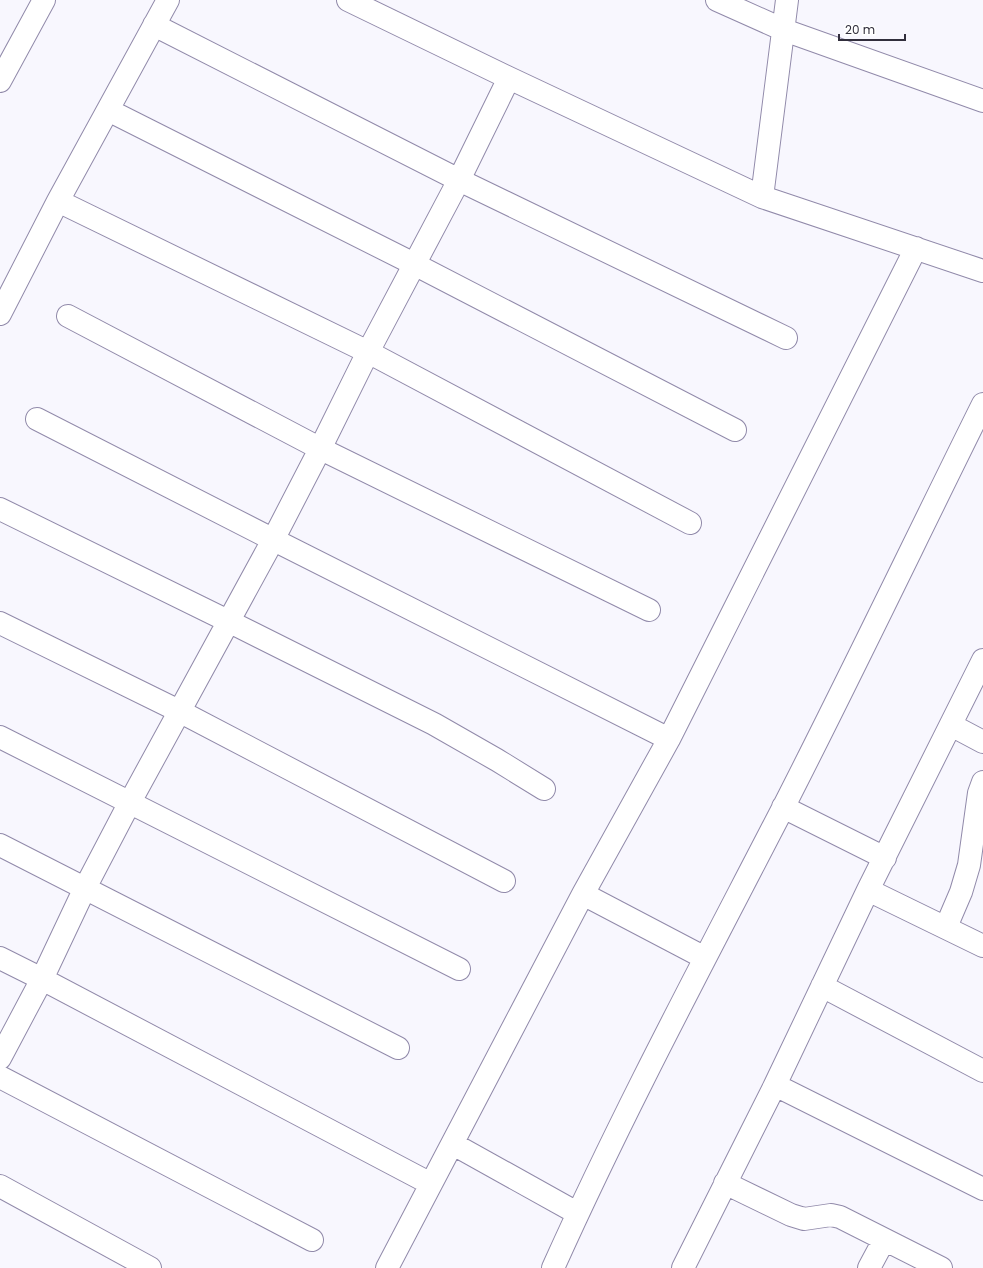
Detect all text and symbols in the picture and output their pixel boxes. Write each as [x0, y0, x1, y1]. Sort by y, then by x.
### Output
scale bar [839, 16, 905, 42]
text: 20 m [845, 21, 875, 38]

